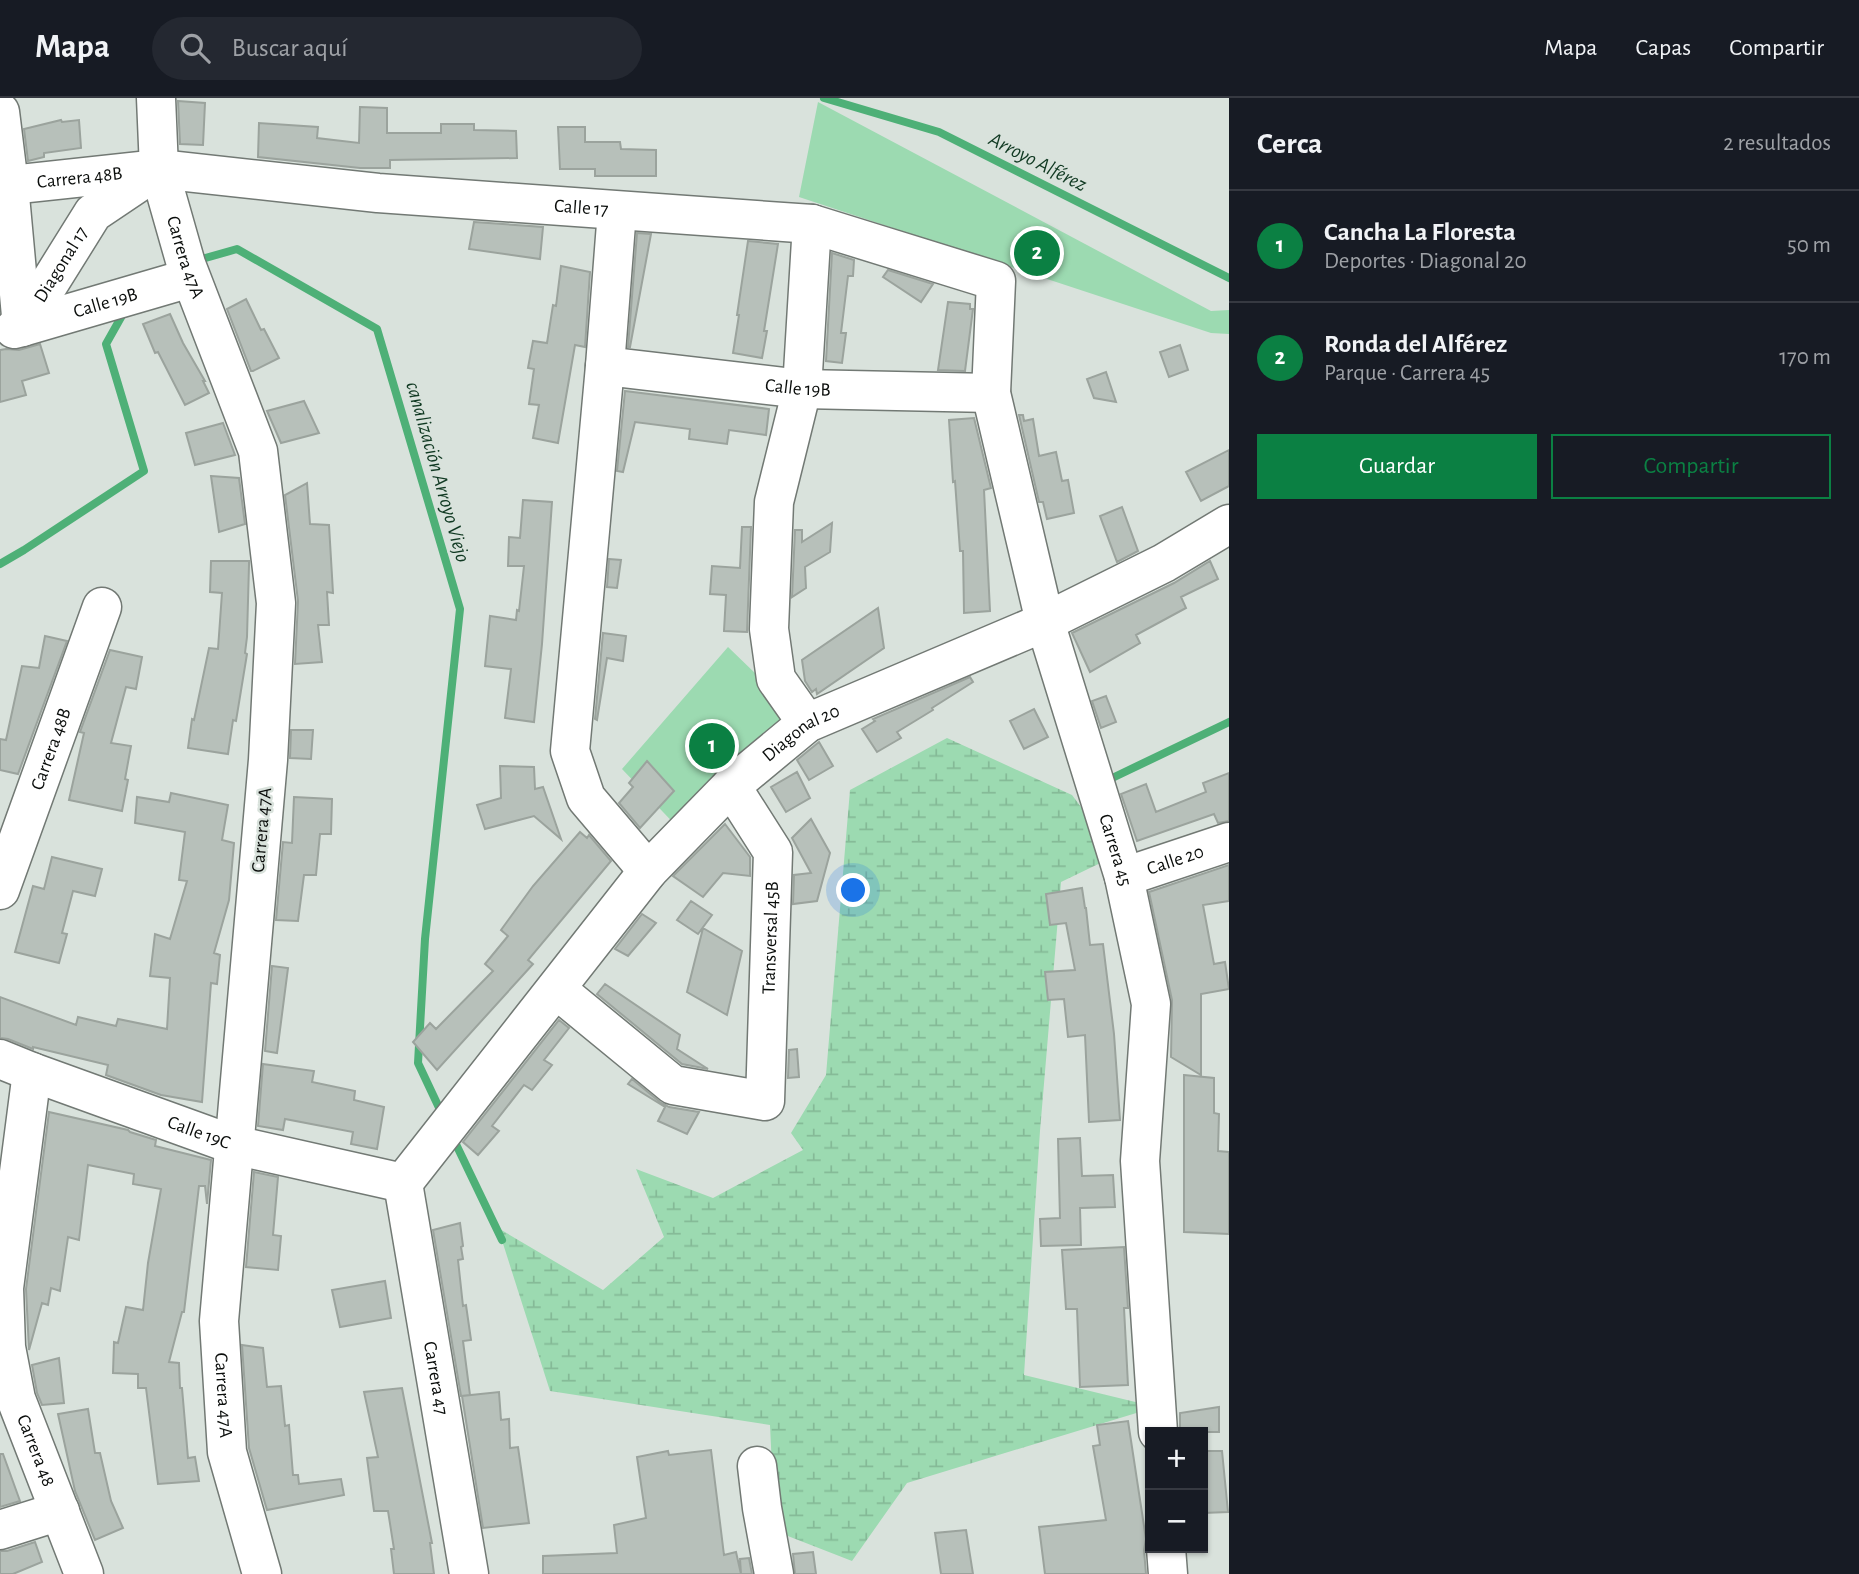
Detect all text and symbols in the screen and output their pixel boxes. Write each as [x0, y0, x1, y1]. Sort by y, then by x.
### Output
search box [152, 17, 642, 80]
icon: search [176, 29, 214, 67]
text: Mapa [35, 31, 110, 64]
text: Buscar aquí [232, 35, 348, 61]
text: Mapa [1544, 36, 1597, 60]
text: Capas [1635, 36, 1691, 60]
text: Compartir [1729, 36, 1824, 60]
water label: Arroyo Alférez [985, 128, 1091, 196]
text: Cerca [1257, 129, 1322, 159]
text: 2 resultados [1723, 132, 1831, 155]
street label: Carrera 48B [36, 163, 123, 191]
street label: Calle 17 [553, 196, 609, 219]
street label: Carrera 47A [163, 214, 208, 301]
text: Cancha La Floresta [1324, 219, 1516, 245]
street label: Diagonal 17 [30, 223, 92, 305]
pin: 2 [1014, 227, 1060, 279]
text: 1 [1276, 234, 1284, 257]
text: 50 m [1787, 234, 1831, 257]
text: Deportes · Diagonal 20 [1324, 250, 1527, 273]
street label: Calle 19B [71, 284, 140, 321]
text: Ronda del Alférez [1324, 331, 1507, 357]
text: 2 [1275, 346, 1285, 369]
text: 170 m [1779, 346, 1831, 369]
text: Parque · Carrera 45 [1324, 362, 1490, 385]
street label: Calle 19B [764, 375, 831, 399]
water label: canalización Arroyo Viejo [402, 379, 474, 565]
button: Guardar [1257, 434, 1537, 499]
button: Compartir [1551, 434, 1831, 499]
street label: Diagonal 20 [759, 701, 842, 765]
street label: Carrera 48B [27, 705, 74, 792]
pin: 1 [689, 720, 735, 772]
street label: Carrera 47A [249, 787, 275, 873]
street label: Carrera 45 [1096, 812, 1135, 888]
street label: Calle 20 [1144, 842, 1206, 878]
your location [836, 873, 870, 907]
street label: Transversal 45B [759, 881, 782, 995]
street label: Calle 19C [165, 1112, 233, 1152]
street label: Carrera 47 [420, 1340, 452, 1417]
street label: Carrera 47A [211, 1352, 236, 1438]
street label: Carrera 48 [13, 1412, 59, 1489]
map controls [1145, 1427, 1208, 1553]
button: + [1145, 1427, 1208, 1490]
button: − [1145, 1490, 1208, 1553]

